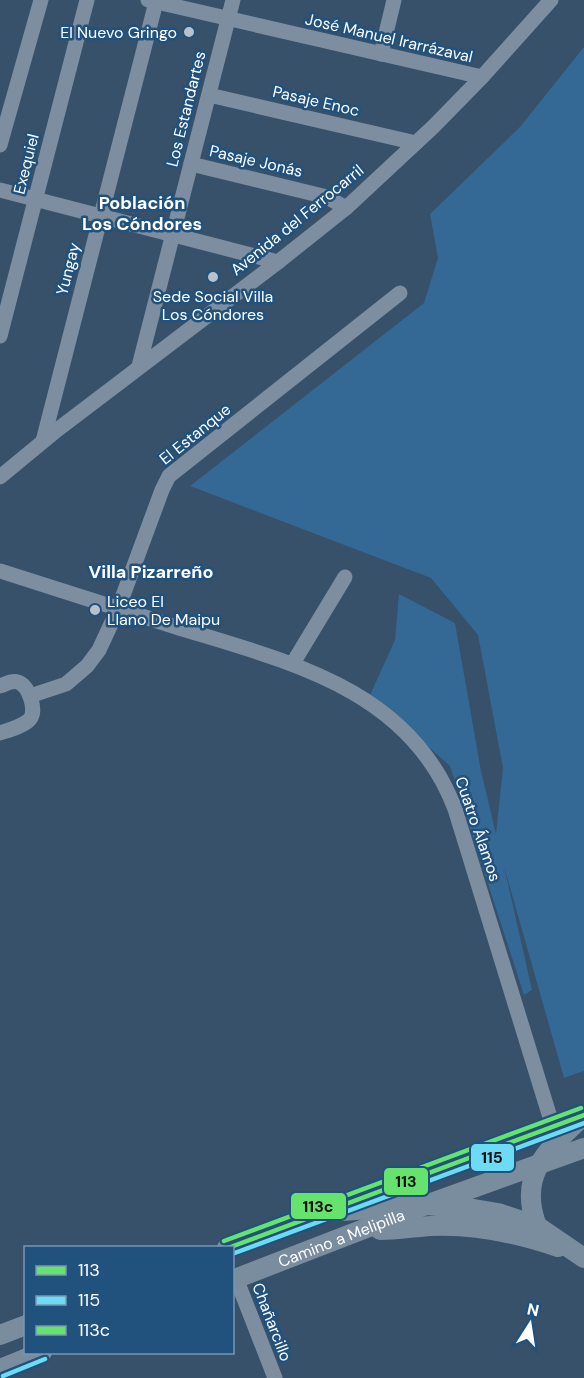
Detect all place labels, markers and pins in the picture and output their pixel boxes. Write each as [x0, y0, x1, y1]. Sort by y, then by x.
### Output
place label: El Nuevo Gringo [60, 22, 177, 43]
marker: El Nuevo Gringo [182, 25, 196, 39]
marker: Sede Social Villa Los Cóndores [206, 270, 220, 284]
place label: Sede Social Villa Los Cóndores [153, 286, 273, 325]
place label: Liceo El Llano De Maipu [107, 591, 220, 630]
marker: Liceo El Llano De Maipu [88, 603, 102, 617]

